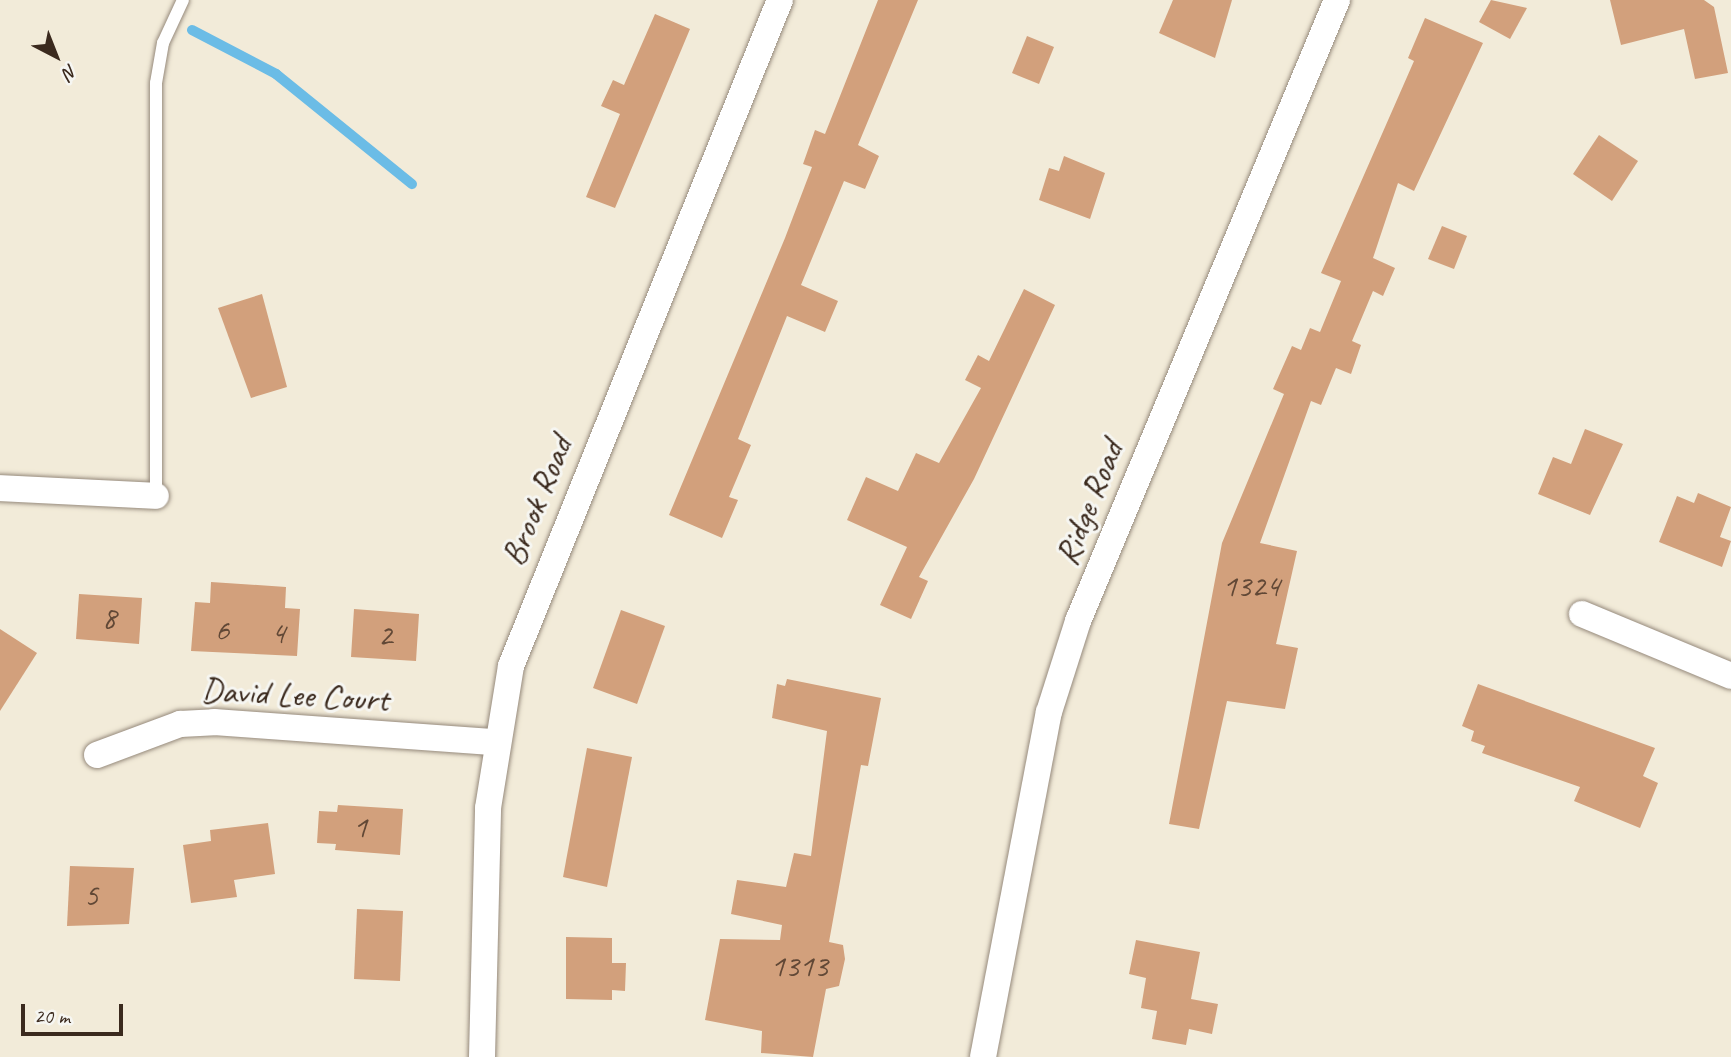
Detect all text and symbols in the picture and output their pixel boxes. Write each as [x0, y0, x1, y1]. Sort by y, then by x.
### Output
north arrow [21, 21, 91, 91]
text: N [58, 59, 82, 84]
street label: Brook Road [492, 430, 582, 572]
street label: Ridge Road [1045, 435, 1133, 571]
house number: 1324 [1222, 567, 1280, 605]
house number: 8 [102, 599, 116, 637]
house number: 6 [215, 611, 229, 649]
house number: 4 [271, 614, 285, 652]
house number: 2 [378, 616, 392, 654]
street label: David Lee Court [200, 669, 390, 721]
house number: 1 [353, 808, 367, 846]
house number: 5 [84, 876, 98, 914]
house number: 1313 [770, 947, 828, 985]
scale bar [24, 990, 126, 1034]
text: 20 m [34, 1003, 70, 1029]

